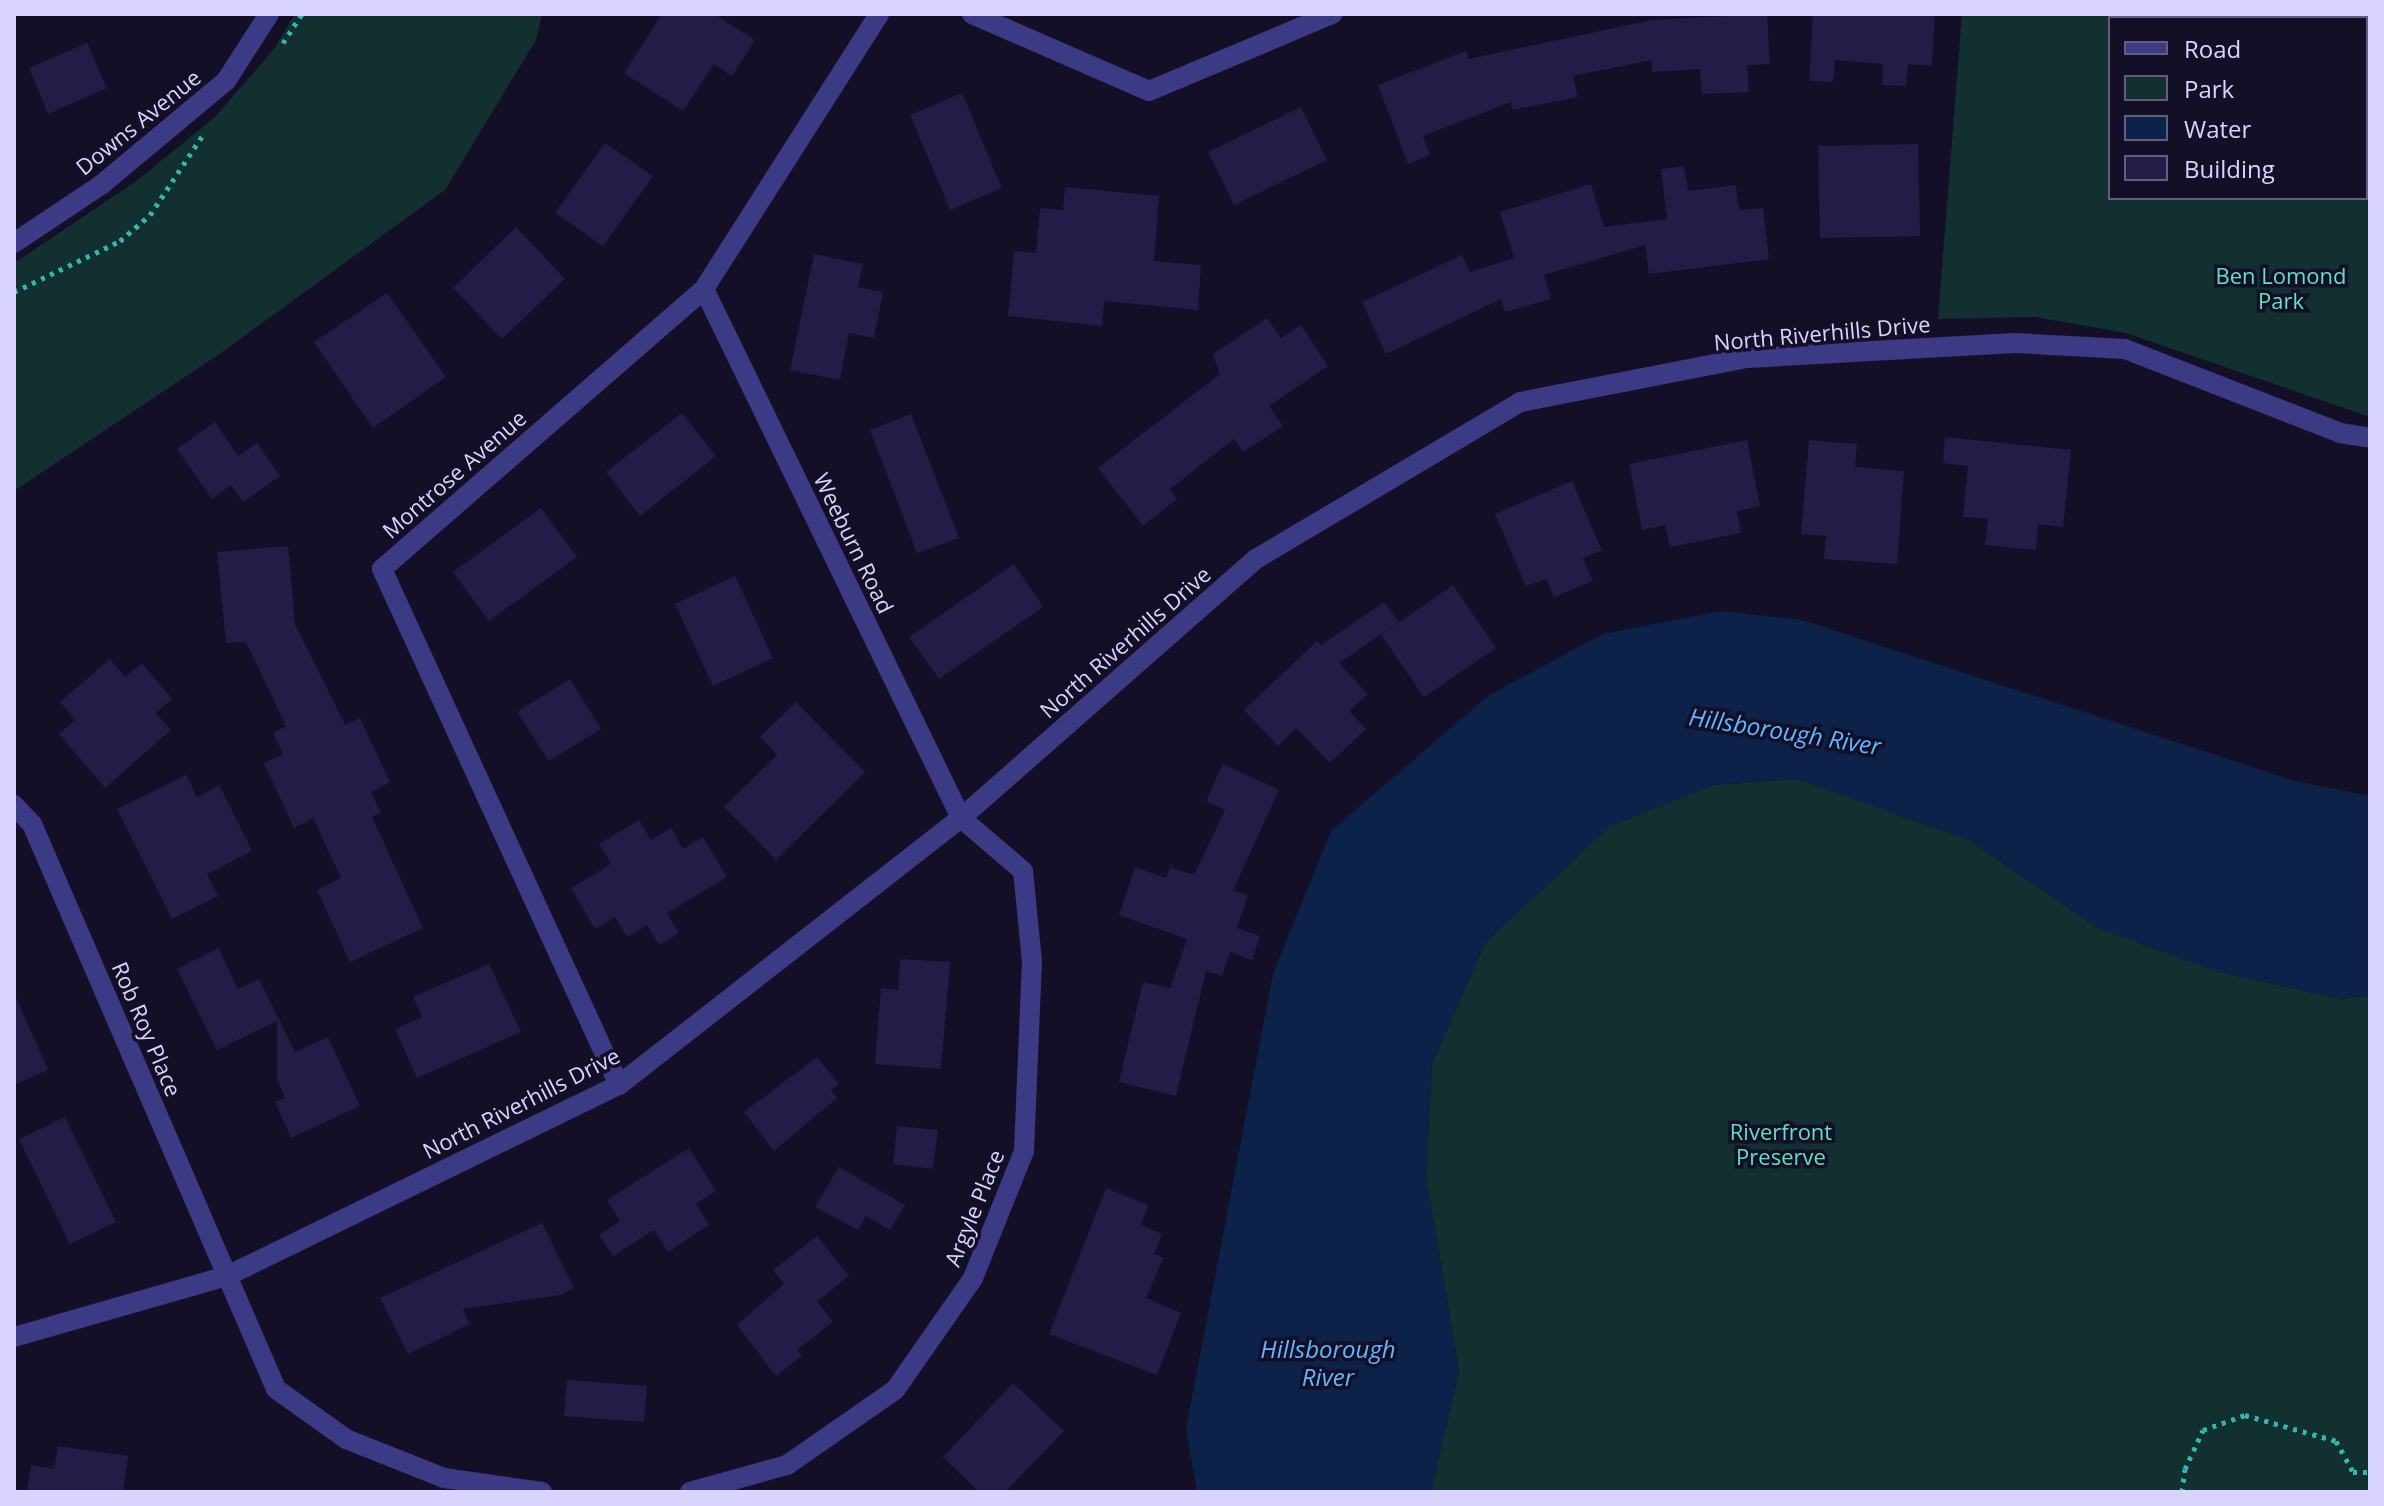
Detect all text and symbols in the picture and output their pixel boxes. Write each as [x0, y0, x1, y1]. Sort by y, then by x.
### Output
legend [2108, 16, 2368, 200]
text: Road [2184, 32, 2241, 65]
street label: Downs Avenue [70, 64, 206, 180]
text: Park [2184, 72, 2234, 105]
text: Water [2184, 112, 2251, 145]
text: Building [2184, 152, 2275, 185]
park label: Ben Lomond Park [2215, 262, 2347, 314]
street label: North Riverhills Drive [1713, 310, 1931, 356]
street label: Montrose Avenue [377, 404, 531, 544]
street label: Weeburn Road [809, 469, 899, 617]
street label: North Riverhills Drive [1034, 561, 1216, 723]
water label: Hillsborough River [1687, 702, 1883, 760]
street label: Rob Roy Place [107, 958, 187, 1100]
street label: North Riverhills Drive [418, 1042, 624, 1164]
park label: Riverfront Preserve [1730, 1118, 1832, 1170]
street label: Argyle Place [939, 1146, 1009, 1270]
water label: Hillsborough River [1260, 1335, 1396, 1391]

